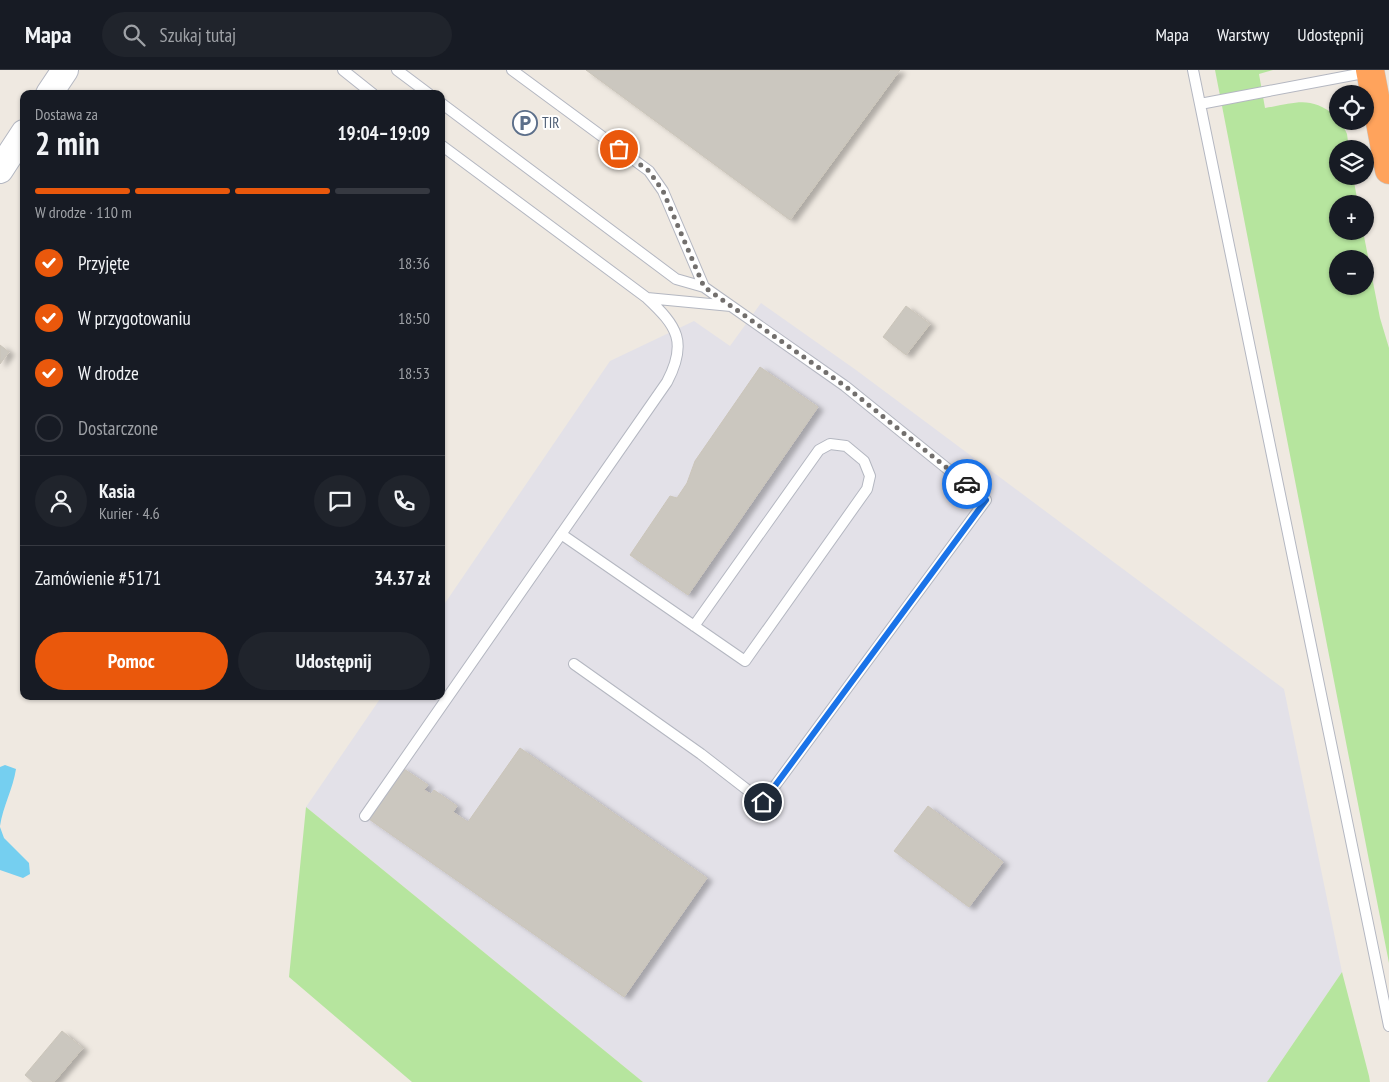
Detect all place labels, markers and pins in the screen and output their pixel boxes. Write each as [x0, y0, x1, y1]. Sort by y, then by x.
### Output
parking icon: TIR [512, 110, 538, 136]
place label: TIR [542, 113, 559, 132]
pin [598, 128, 640, 170]
pin [742, 781, 784, 823]

